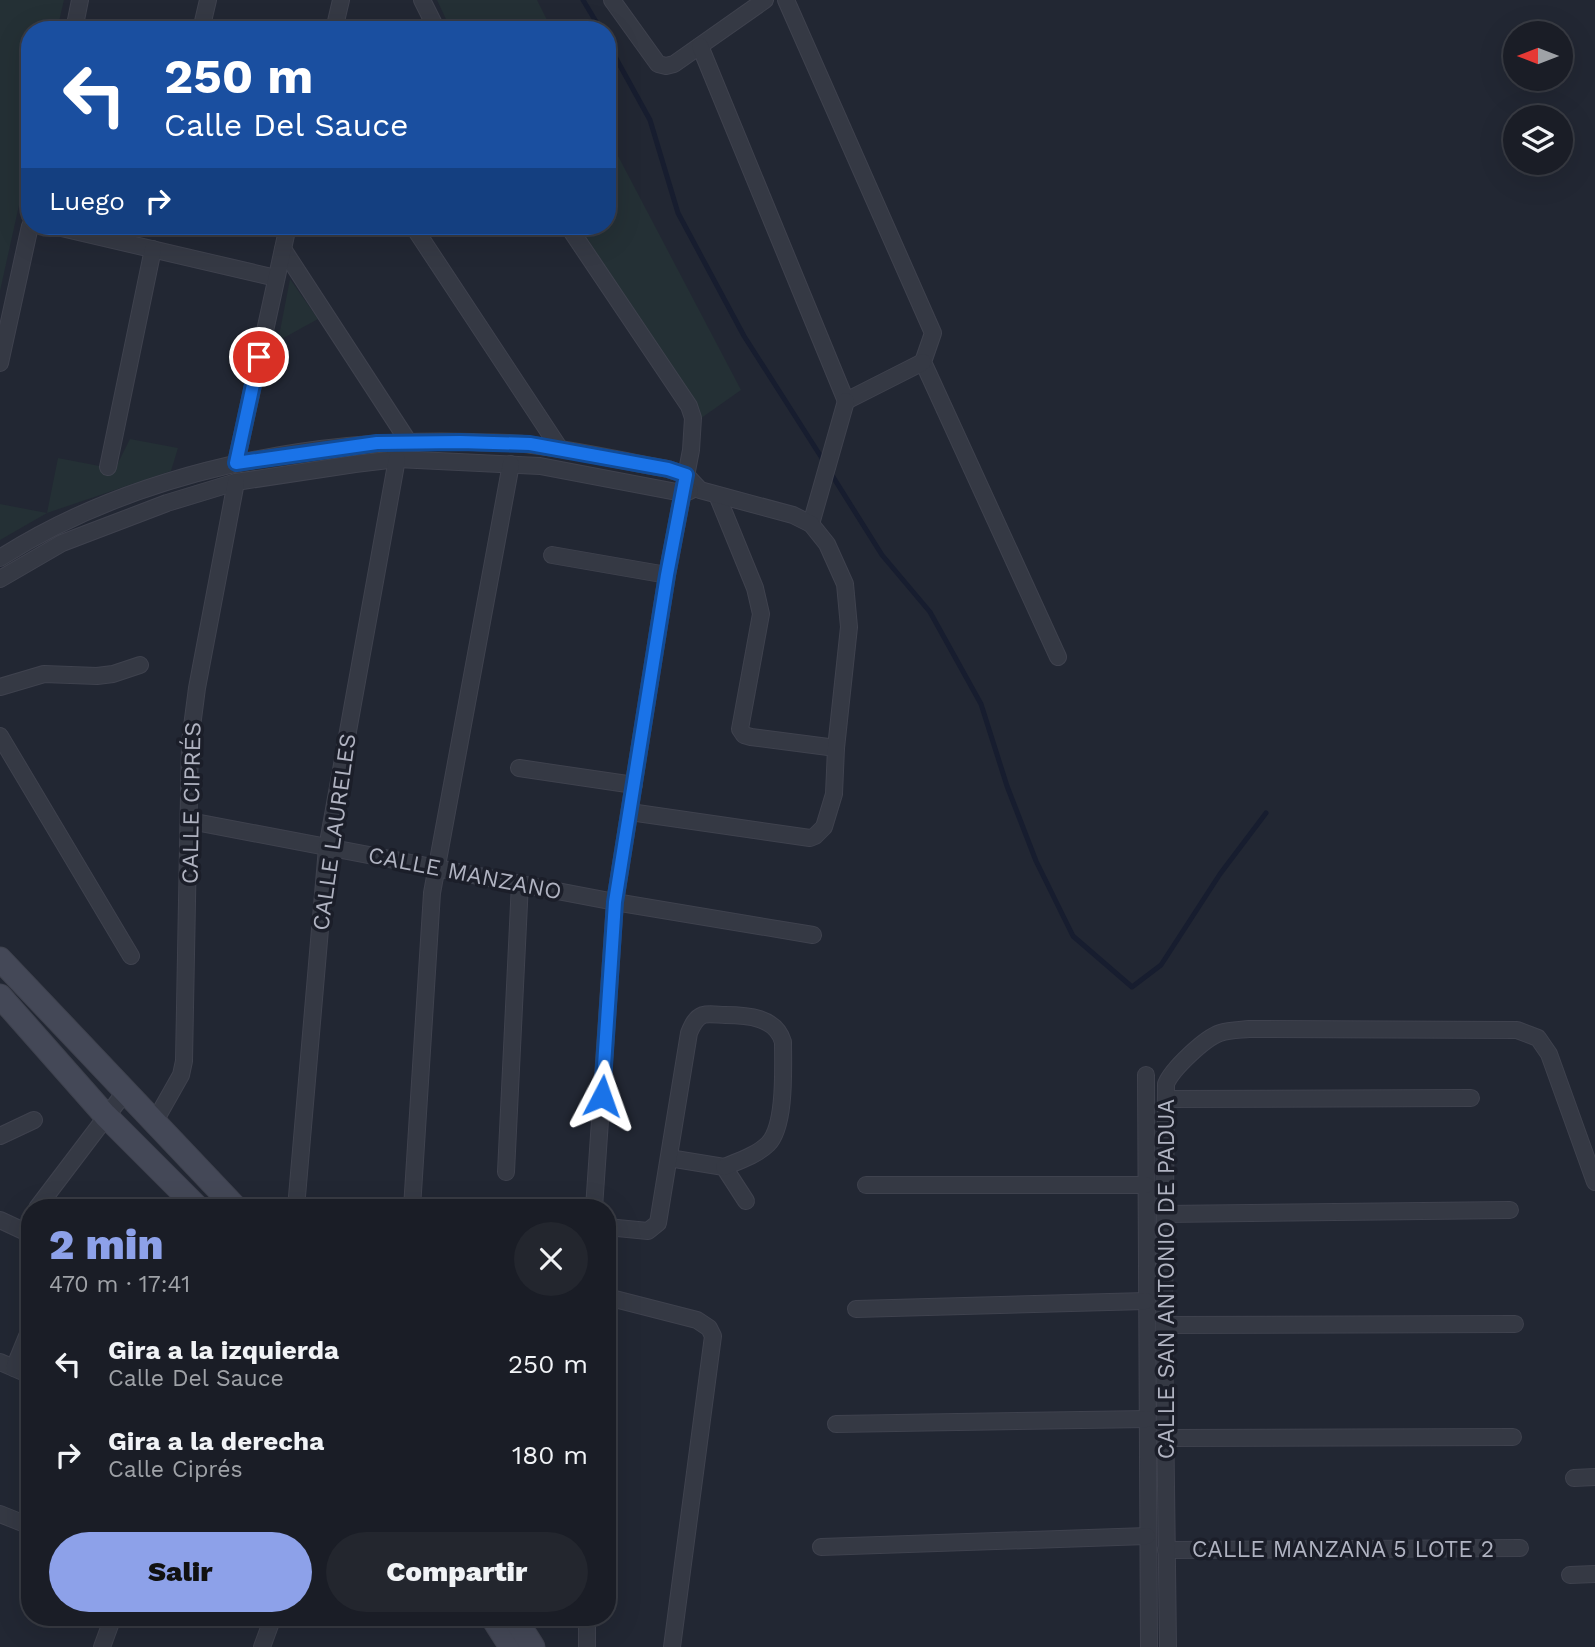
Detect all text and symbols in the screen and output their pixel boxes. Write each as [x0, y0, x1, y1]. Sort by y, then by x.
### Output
north arrow [1503, 21, 1573, 91]
map controls [1503, 21, 1573, 175]
text: 250 m [164, 47, 313, 105]
icon: left [49, 49, 140, 140]
button: layers [1503, 105, 1573, 175]
text: Calle Del Sauce [164, 106, 409, 144]
icon: right [139, 182, 177, 220]
text: Luego [49, 186, 125, 216]
pin [229, 327, 289, 387]
icon: arrive [240, 338, 278, 376]
street label: CALLE CIPRÉS [177, 722, 206, 884]
street label: CALLE LAURELES [307, 732, 362, 932]
street label: CALLE MANZANO [366, 841, 564, 905]
position arrow [565, 1059, 639, 1133]
street label: CALLE SAN ANTONIO DE PADUA [1153, 1099, 1180, 1459]
text: 2 min [49, 1220, 163, 1269]
button: close [514, 1222, 588, 1296]
text: 470 m · 17:41 [49, 1271, 190, 1298]
text: Gira a la izquierda [108, 1335, 339, 1365]
icon: left [49, 1345, 87, 1383]
text: 250 m [508, 1349, 588, 1379]
text: Calle Del Sauce [108, 1365, 284, 1392]
text: Gira a la derecha [108, 1426, 324, 1456]
icon: right [49, 1436, 87, 1474]
text: 180 m [512, 1440, 588, 1470]
text: Calle Ciprés [108, 1456, 243, 1483]
button: Salir [49, 1532, 312, 1612]
button: Compartir [326, 1532, 588, 1612]
street label: CALLE MANZANA 5 LOTE 2 [1192, 1536, 1494, 1563]

